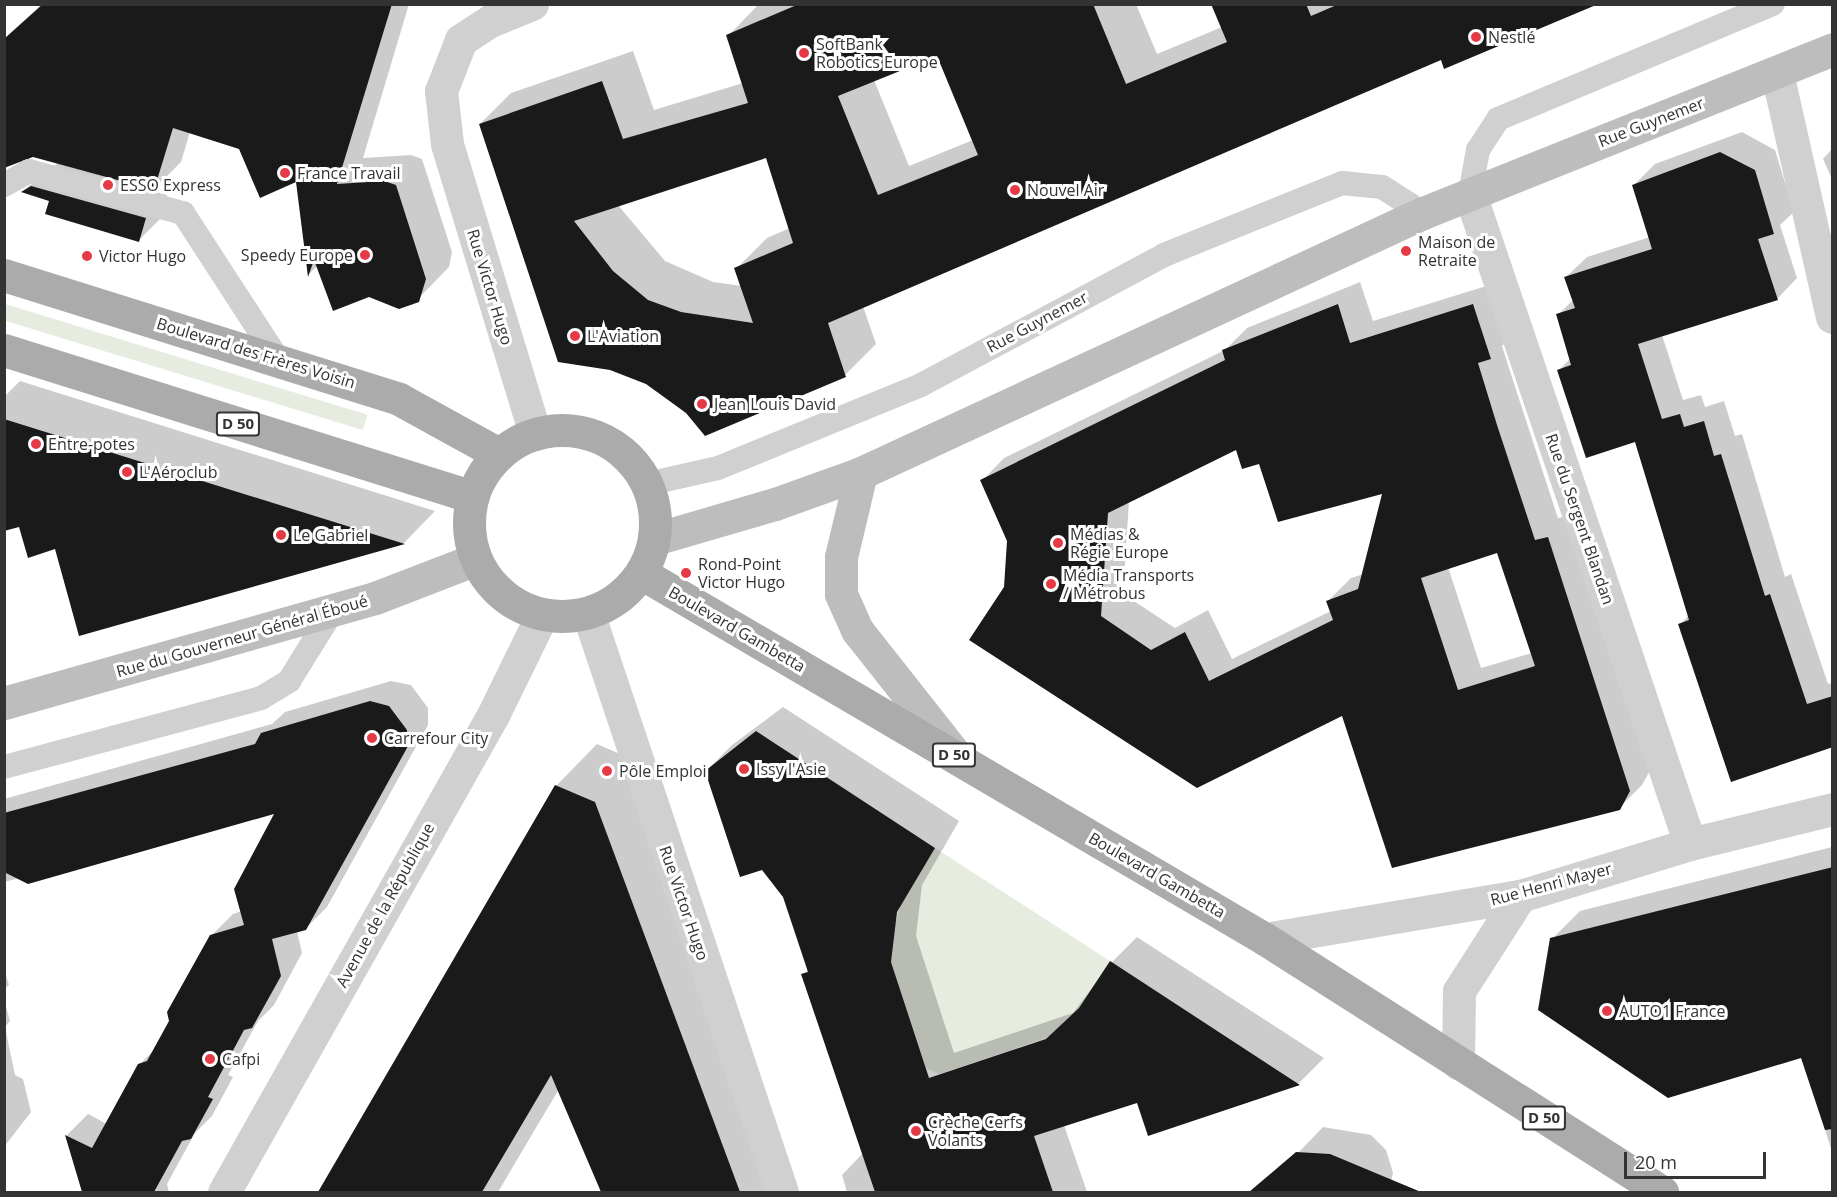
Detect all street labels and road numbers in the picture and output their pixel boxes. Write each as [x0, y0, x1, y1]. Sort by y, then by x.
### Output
street label: Rue Guynemer [1596, 93, 1706, 151]
street label: Rue Victor Hugo [463, 227, 517, 347]
street label: Rue Guynemer [983, 287, 1091, 357]
street label: Boulevard des Frères Voisin [154, 314, 358, 392]
road number: D 50 [216, 412, 260, 436]
street label: Rue du Sergent Blandan [1542, 431, 1618, 607]
street label: Boulevard Gambetta [665, 582, 809, 676]
street label: Rue du Gouverneur Général Éboué [114, 591, 370, 681]
road number: D 50 [932, 743, 976, 767]
street label: Avenue de la République [332, 820, 438, 990]
street label: Boulevard Gambetta [1085, 828, 1229, 922]
street label: Rue Victor Hugo [655, 843, 713, 963]
street label: Rue Henri Mayer [1488, 859, 1614, 909]
road number: D 50 [1522, 1106, 1566, 1130]

